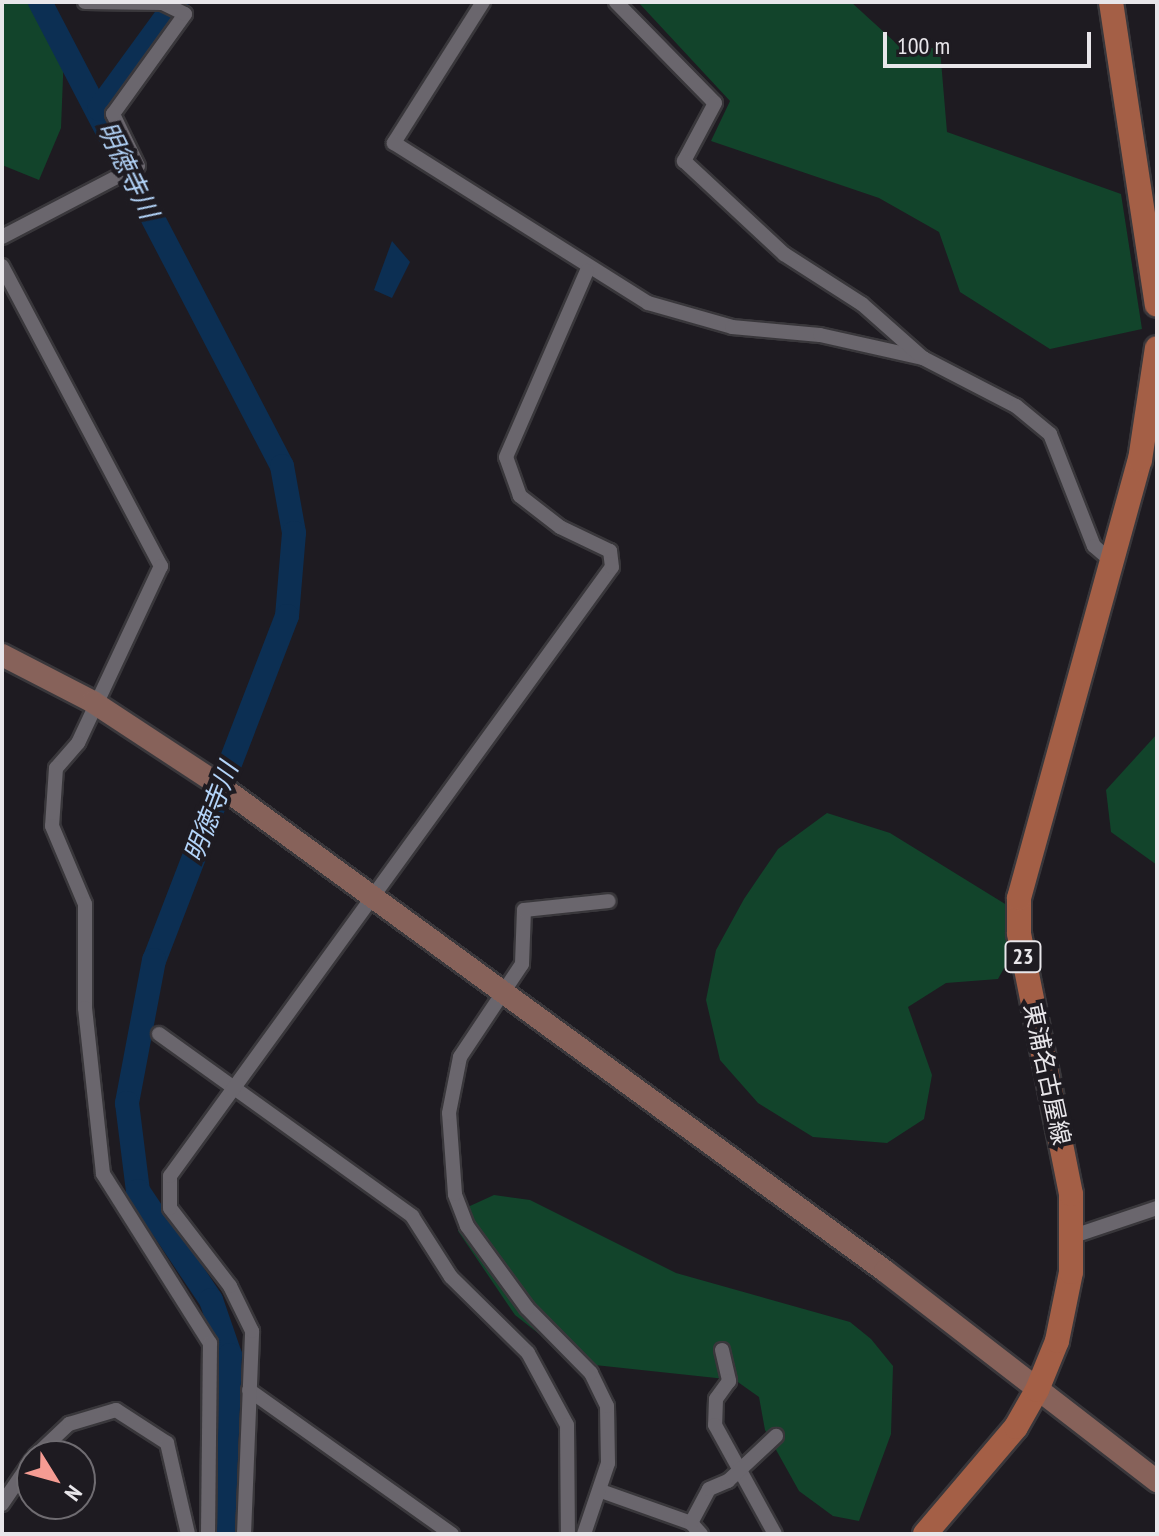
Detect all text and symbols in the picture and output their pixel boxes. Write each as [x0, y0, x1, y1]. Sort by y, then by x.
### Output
scale bar [887, 16, 1095, 66]
text: 100 m [897, 30, 950, 61]
water label: 明徳寺川 [91, 116, 165, 224]
water label: 明徳寺川 [178, 758, 244, 866]
road number: 23 [1003, 939, 1043, 975]
street label: 東浦名古屋線 [1018, 1001, 1076, 1147]
north arrow [16, 1440, 96, 1520]
text: N [59, 1480, 88, 1506]

